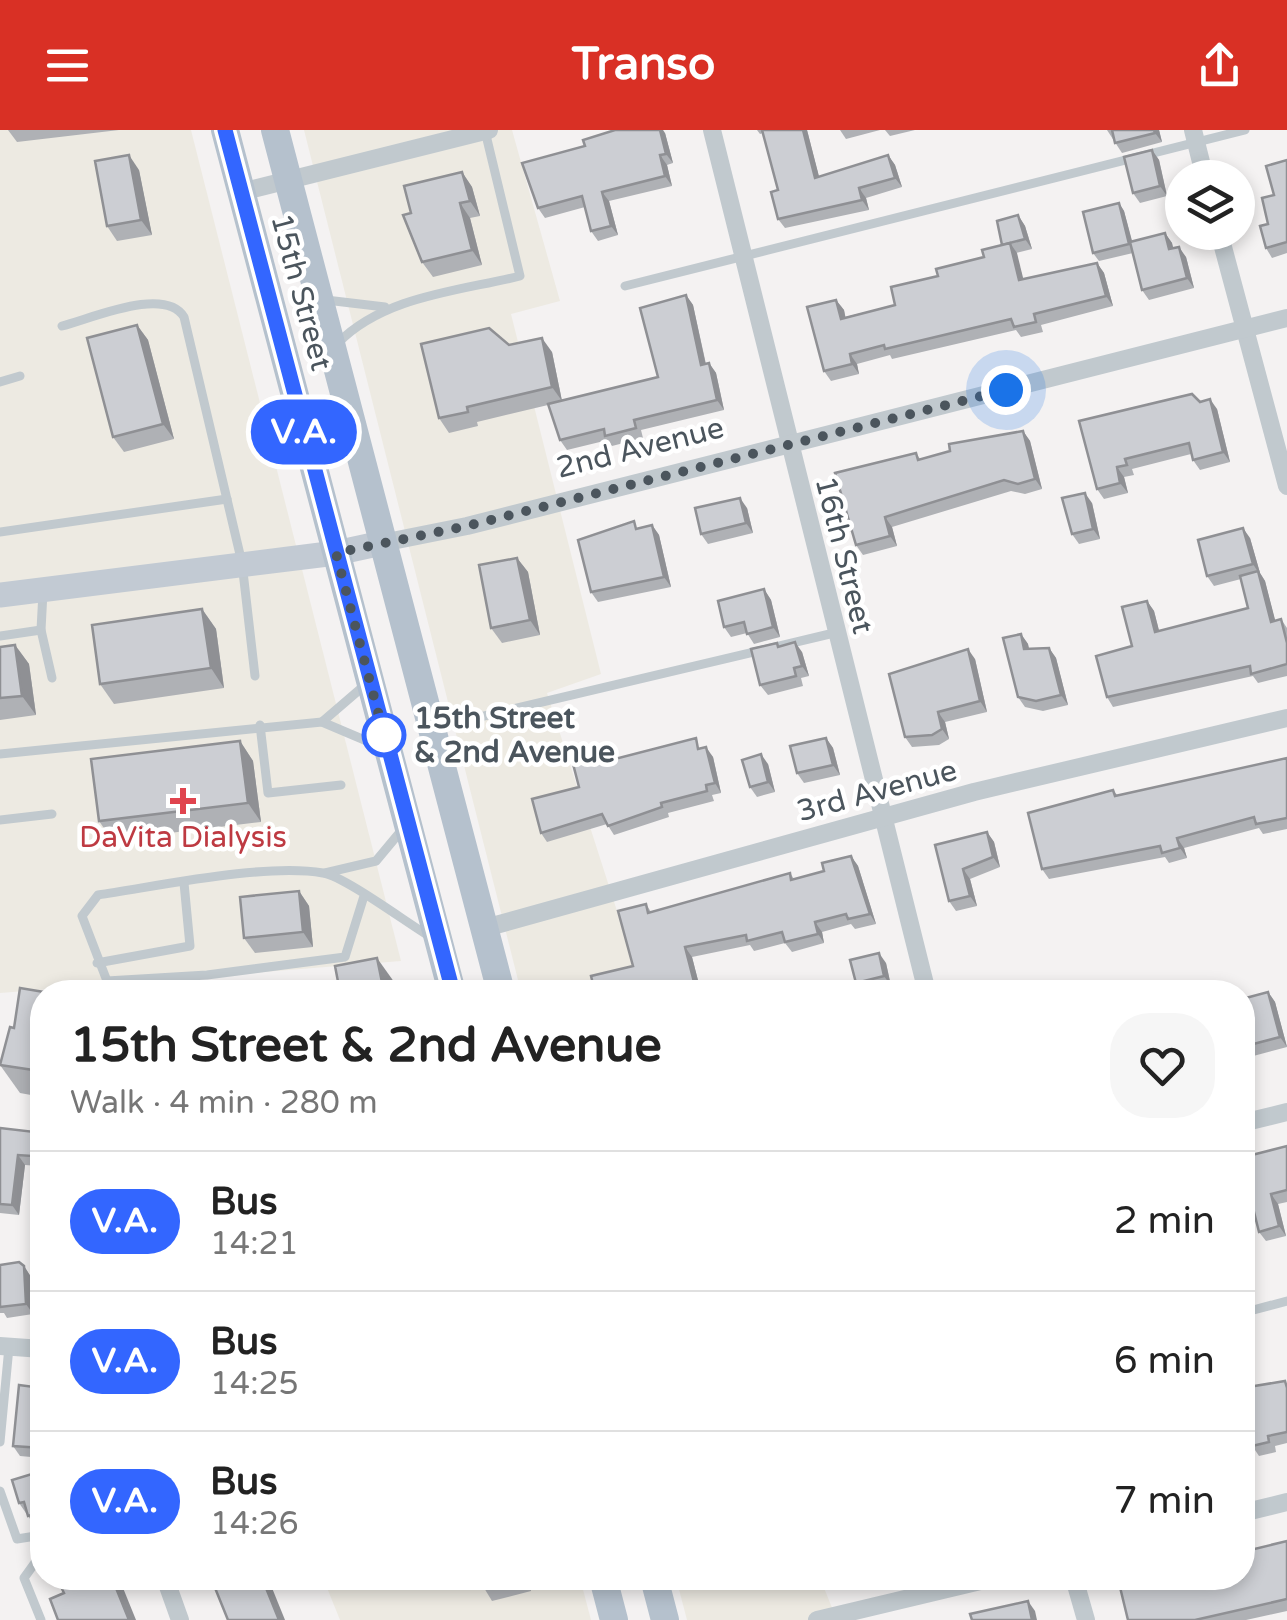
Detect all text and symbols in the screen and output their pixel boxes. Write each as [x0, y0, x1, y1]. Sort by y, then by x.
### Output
icon: menu [40, 38, 95, 93]
text: Transo [572, 38, 715, 92]
icon: share [1192, 38, 1247, 93]
map controls [1165, 160, 1255, 250]
button: layers [1165, 160, 1255, 250]
street label: 15th Street [262, 209, 340, 375]
your location [981, 365, 1031, 415]
line badge: V.A. [234, 400, 374, 464]
street label: 2nd Avenue [552, 409, 728, 487]
text: V.A. [271, 411, 337, 453]
street label: 16th Street [807, 472, 881, 638]
place label: 15th Street & 2nd Avenue [414, 700, 615, 771]
marker: 15th Street & 2nd Avenue [363, 714, 405, 756]
street label: 3rd Avenue [793, 752, 961, 830]
marker: DaVita Dialysis [170, 788, 196, 814]
place label: DaVita Dialysis [79, 819, 287, 856]
button: heart [1110, 1013, 1215, 1118]
text: 15th Street & 2nd Avenue [70, 1017, 662, 1075]
text: Walk · 4 min · 280 m [70, 1084, 378, 1122]
text: Bus [210, 1179, 277, 1225]
text: 2 min [1114, 1198, 1215, 1244]
text: V.A. [92, 1200, 158, 1242]
text: 14:21 [210, 1225, 299, 1263]
text: Bus [210, 1319, 277, 1365]
text: 6 min [1114, 1338, 1215, 1384]
text: V.A. [92, 1340, 158, 1382]
text: 14:25 [210, 1365, 299, 1403]
text: Bus [210, 1459, 277, 1505]
text: 7 min [1114, 1478, 1215, 1524]
text: V.A. [92, 1480, 158, 1522]
text: 14:26 [210, 1505, 299, 1543]

